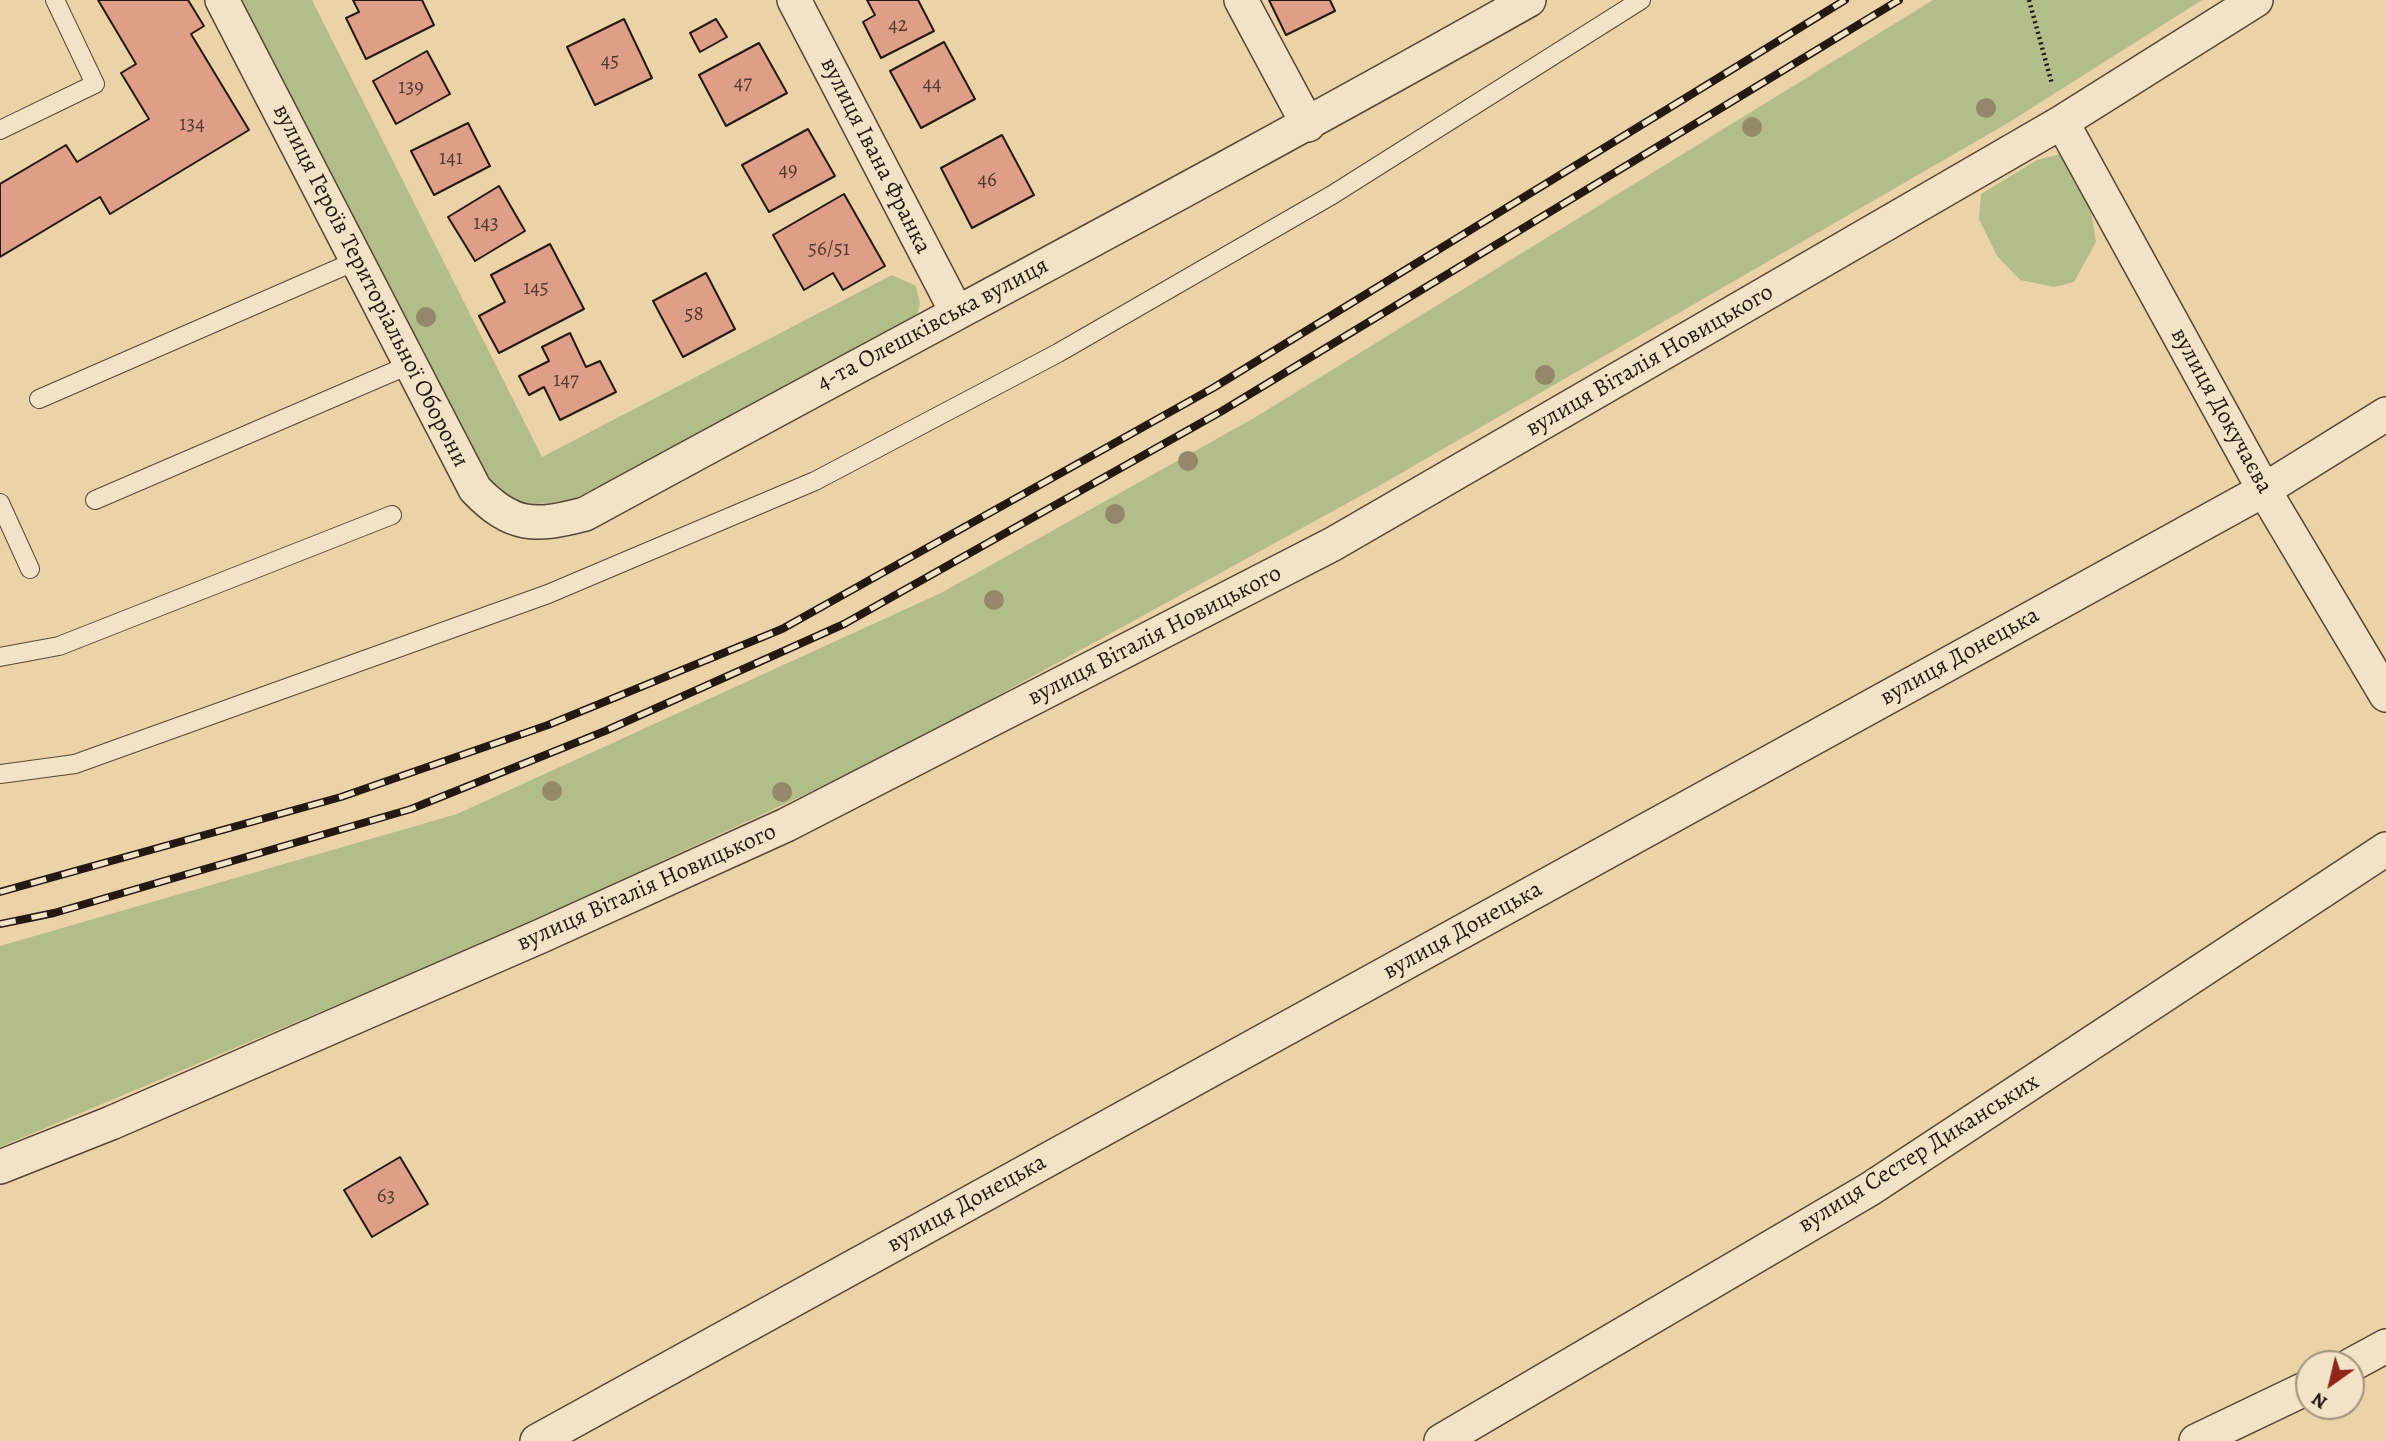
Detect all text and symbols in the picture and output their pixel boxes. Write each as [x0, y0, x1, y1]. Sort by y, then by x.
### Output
house number: 42 [888, 13, 908, 39]
house number: 45 [601, 49, 619, 75]
street label: вулиця Івана Франка [813, 53, 937, 259]
house number: 47 [734, 71, 752, 97]
house number: 44 [922, 72, 942, 98]
house number: 139 [398, 75, 424, 101]
street label: вулиця Героїв Територіальної Оборони [266, 100, 474, 472]
house number: 134 [179, 112, 205, 138]
house number: 141 [439, 146, 463, 172]
house number: 49 [778, 158, 798, 184]
house number: 46 [977, 168, 997, 194]
house number: 143 [473, 211, 499, 237]
house number: 56/51 [808, 237, 850, 263]
street label: 4-та Олешківська вулиця [812, 252, 1054, 398]
house number: 145 [523, 276, 549, 302]
street label: вулиця Віталія Новицького [1521, 278, 1779, 444]
house number: 58 [684, 302, 704, 328]
street label: вулиця Докучаєва [2164, 323, 2278, 499]
house number: 147 [553, 368, 579, 394]
street label: вулиця Віталія Новицького [1023, 559, 1287, 713]
street label: вулиця Донецька [1876, 601, 2044, 713]
street label: вулиця Віталія Новицького [513, 818, 781, 958]
street label: вулиця Донецька [1379, 875, 1547, 987]
street label: вулиця Сестер Диканських [1793, 1068, 2045, 1240]
street label: вулиця Донецька [883, 1148, 1051, 1260]
house number: 63 [377, 1184, 395, 1210]
north arrow [2295, 1350, 2365, 1420]
text: N [2306, 1386, 2332, 1415]

